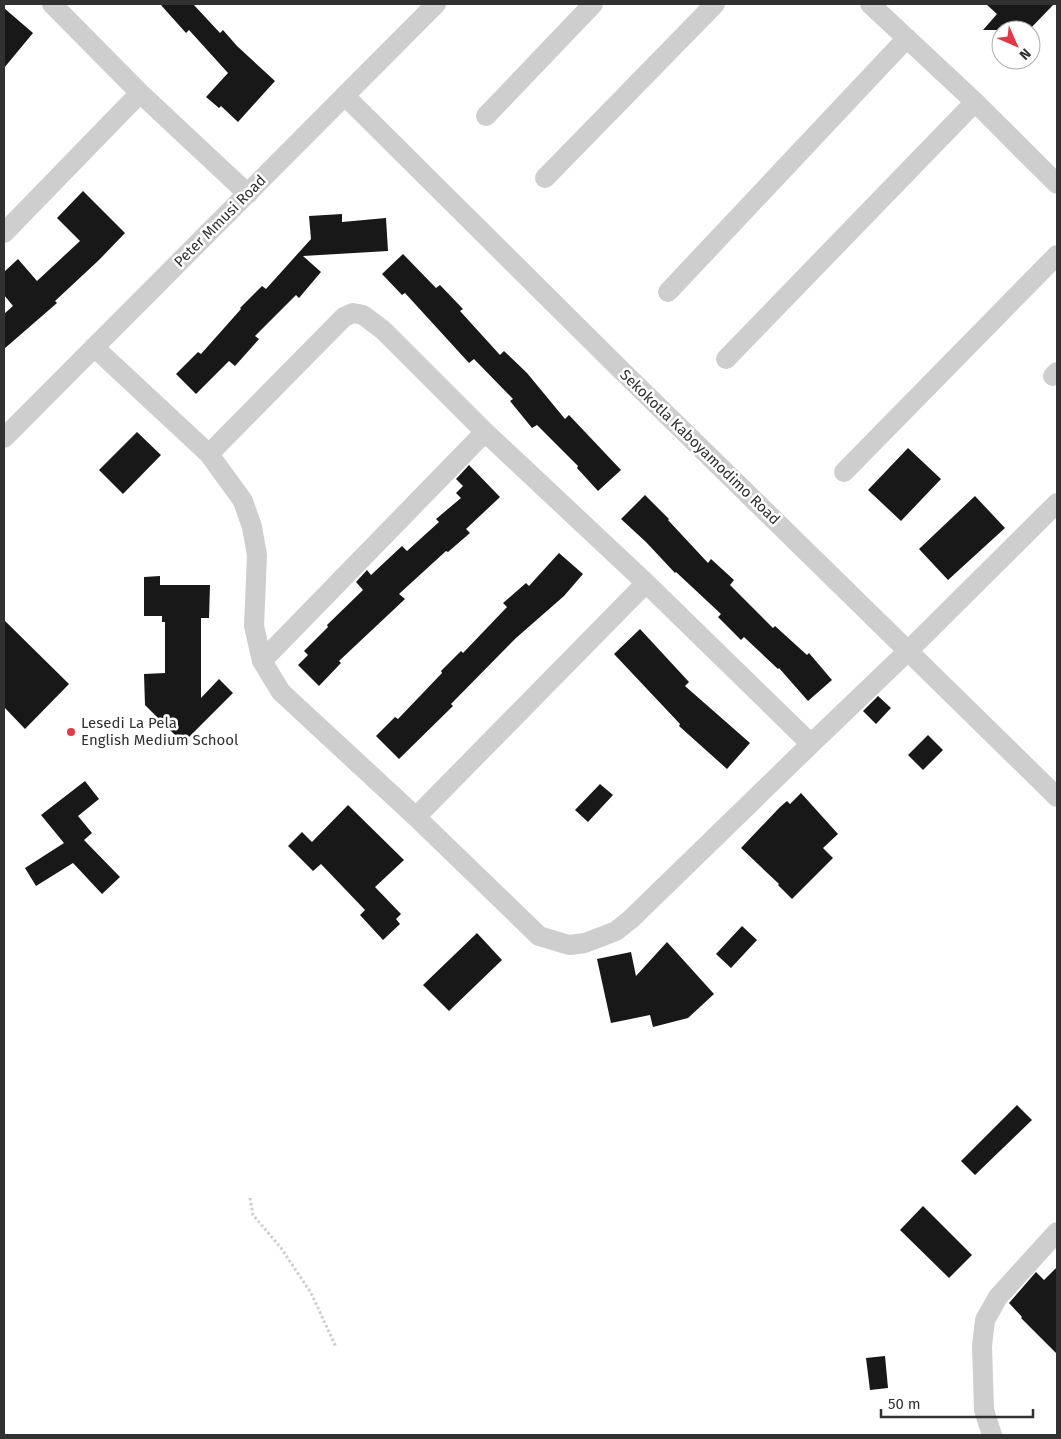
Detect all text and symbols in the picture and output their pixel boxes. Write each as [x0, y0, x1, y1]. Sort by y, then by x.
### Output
north arrow [991, 20, 1041, 70]
text: N [1016, 45, 1034, 63]
street label: Peter Mmusi Road [170, 171, 270, 271]
street label: Sekokotla Kaboyamodimo Road [616, 366, 784, 528]
place label: Lesedi La Pela English Medium School [81, 714, 239, 749]
marker: Lesedi La Pela English Medium School [65, 726, 77, 738]
scale bar [881, 1386, 1034, 1418]
text: 50 m [888, 1395, 921, 1413]

